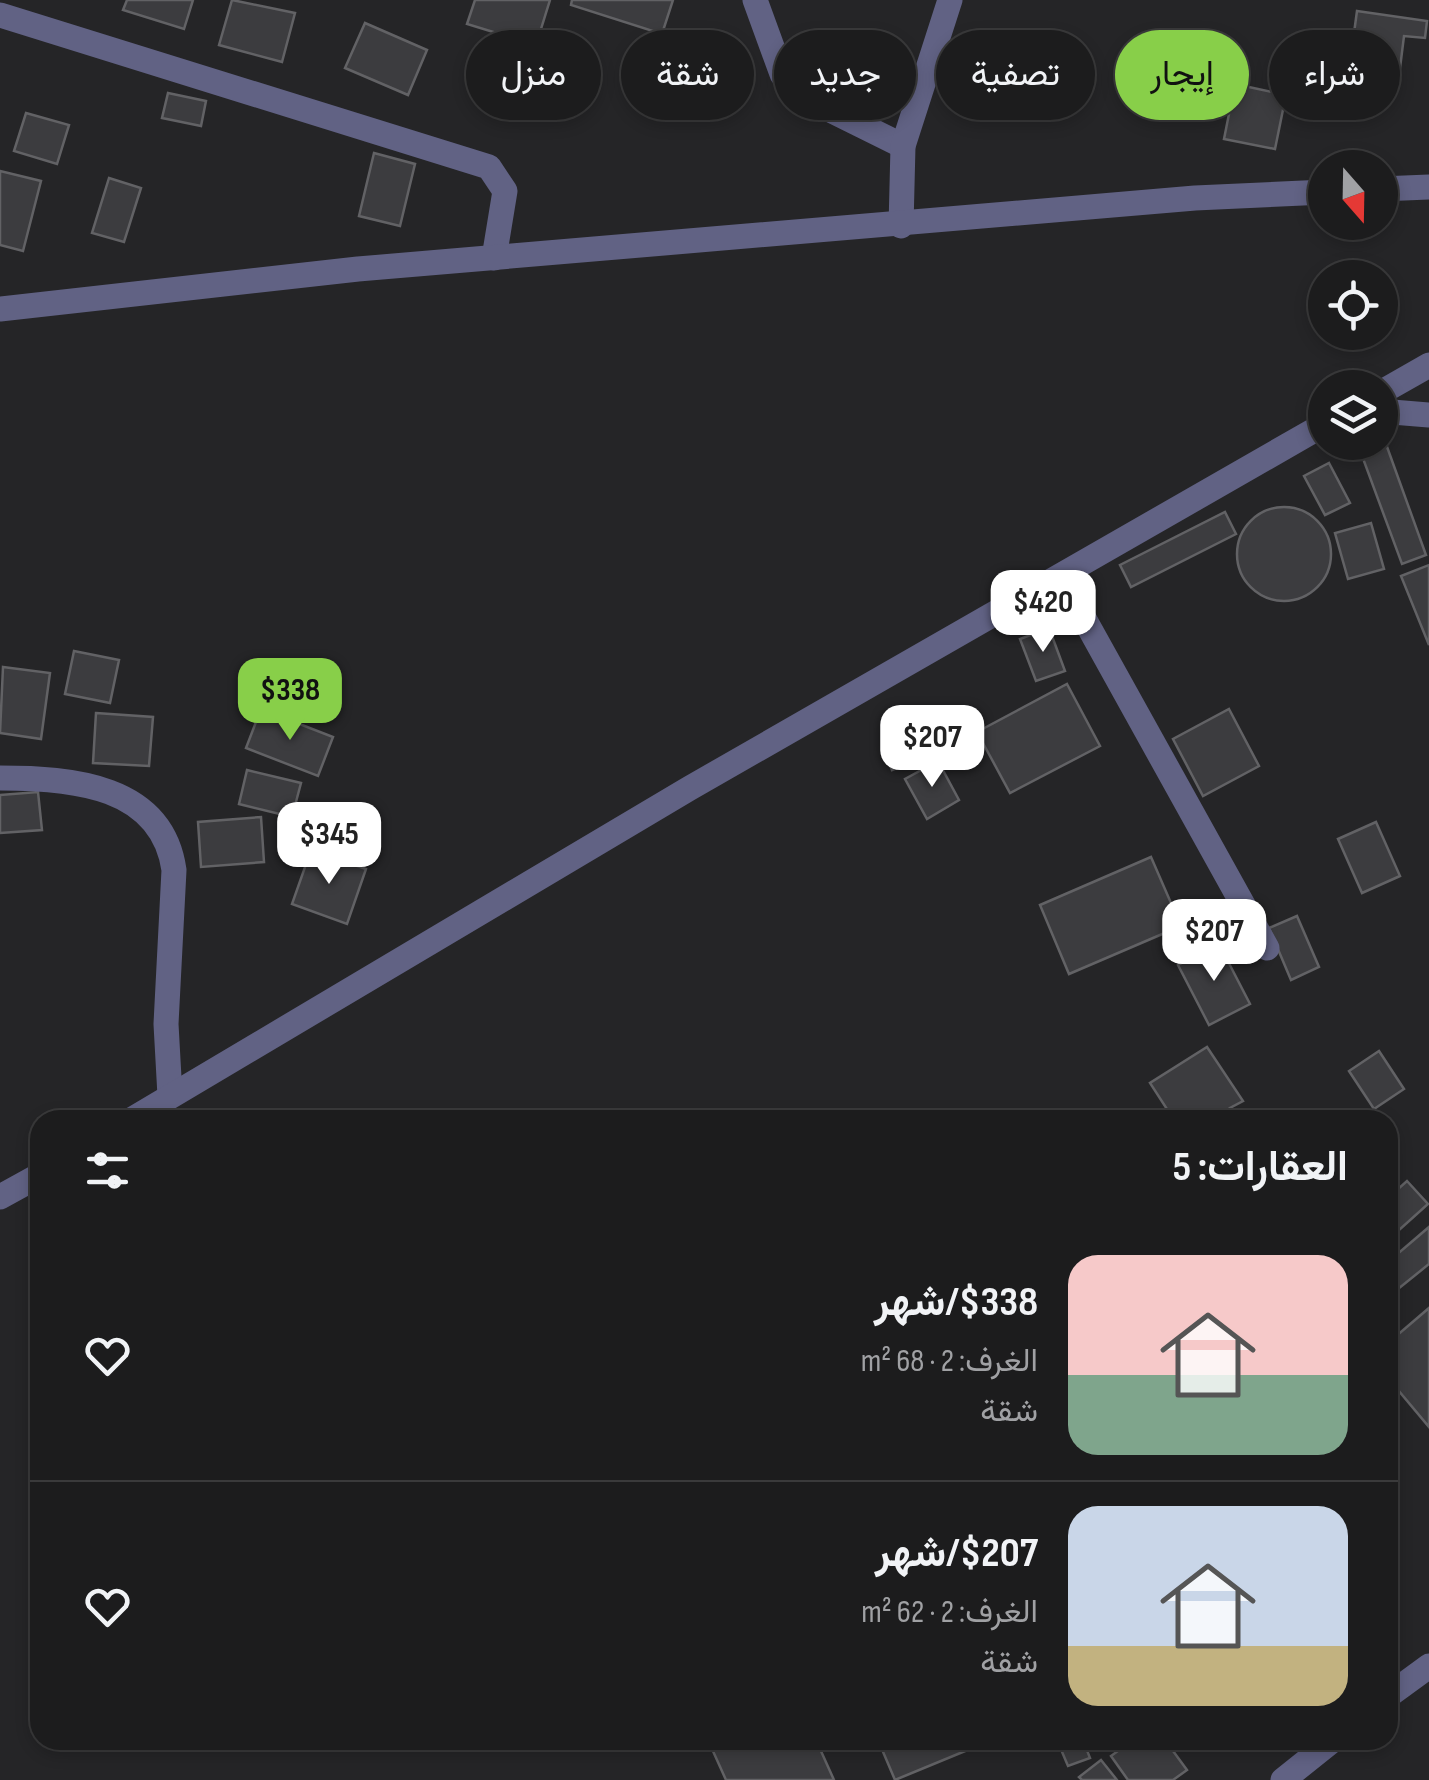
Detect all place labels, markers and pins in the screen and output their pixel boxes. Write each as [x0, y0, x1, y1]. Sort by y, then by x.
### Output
pin: $420 [984, 570, 1102, 655]
pin: $338 [231, 658, 349, 743]
pin: $207 [873, 705, 991, 790]
pin: $345 [270, 802, 388, 887]
pin: $207 [1155, 899, 1273, 984]

